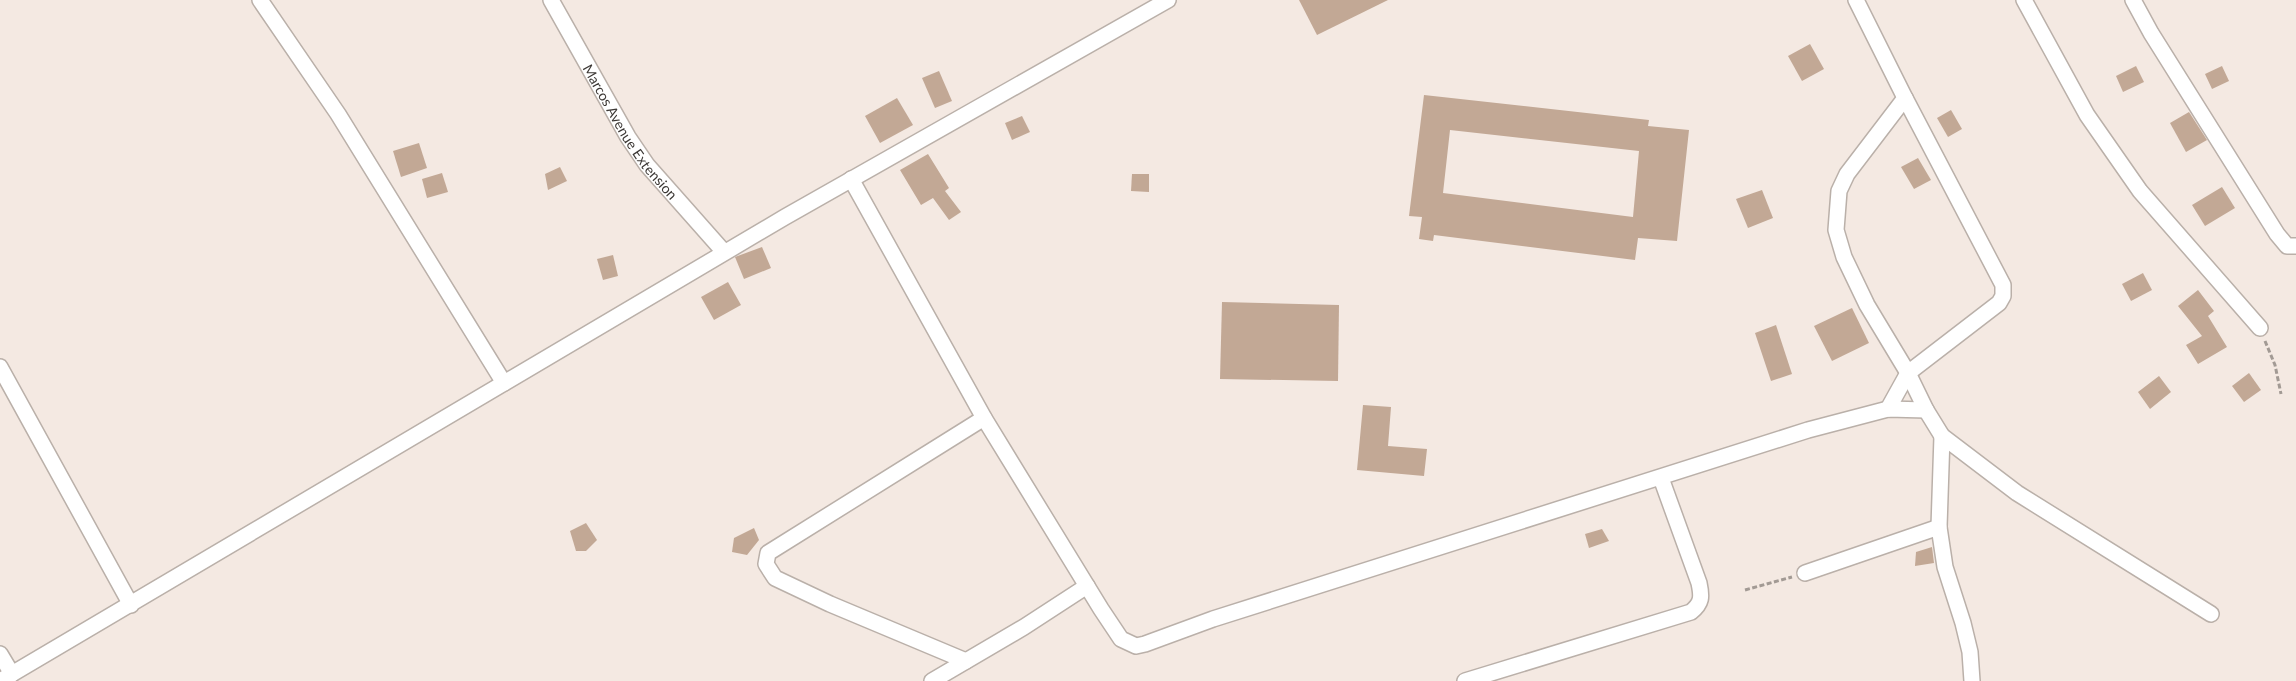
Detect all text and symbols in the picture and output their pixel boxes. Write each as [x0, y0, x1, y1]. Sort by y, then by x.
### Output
street label: Marcos Avenue Extension [580, 61, 681, 202]

